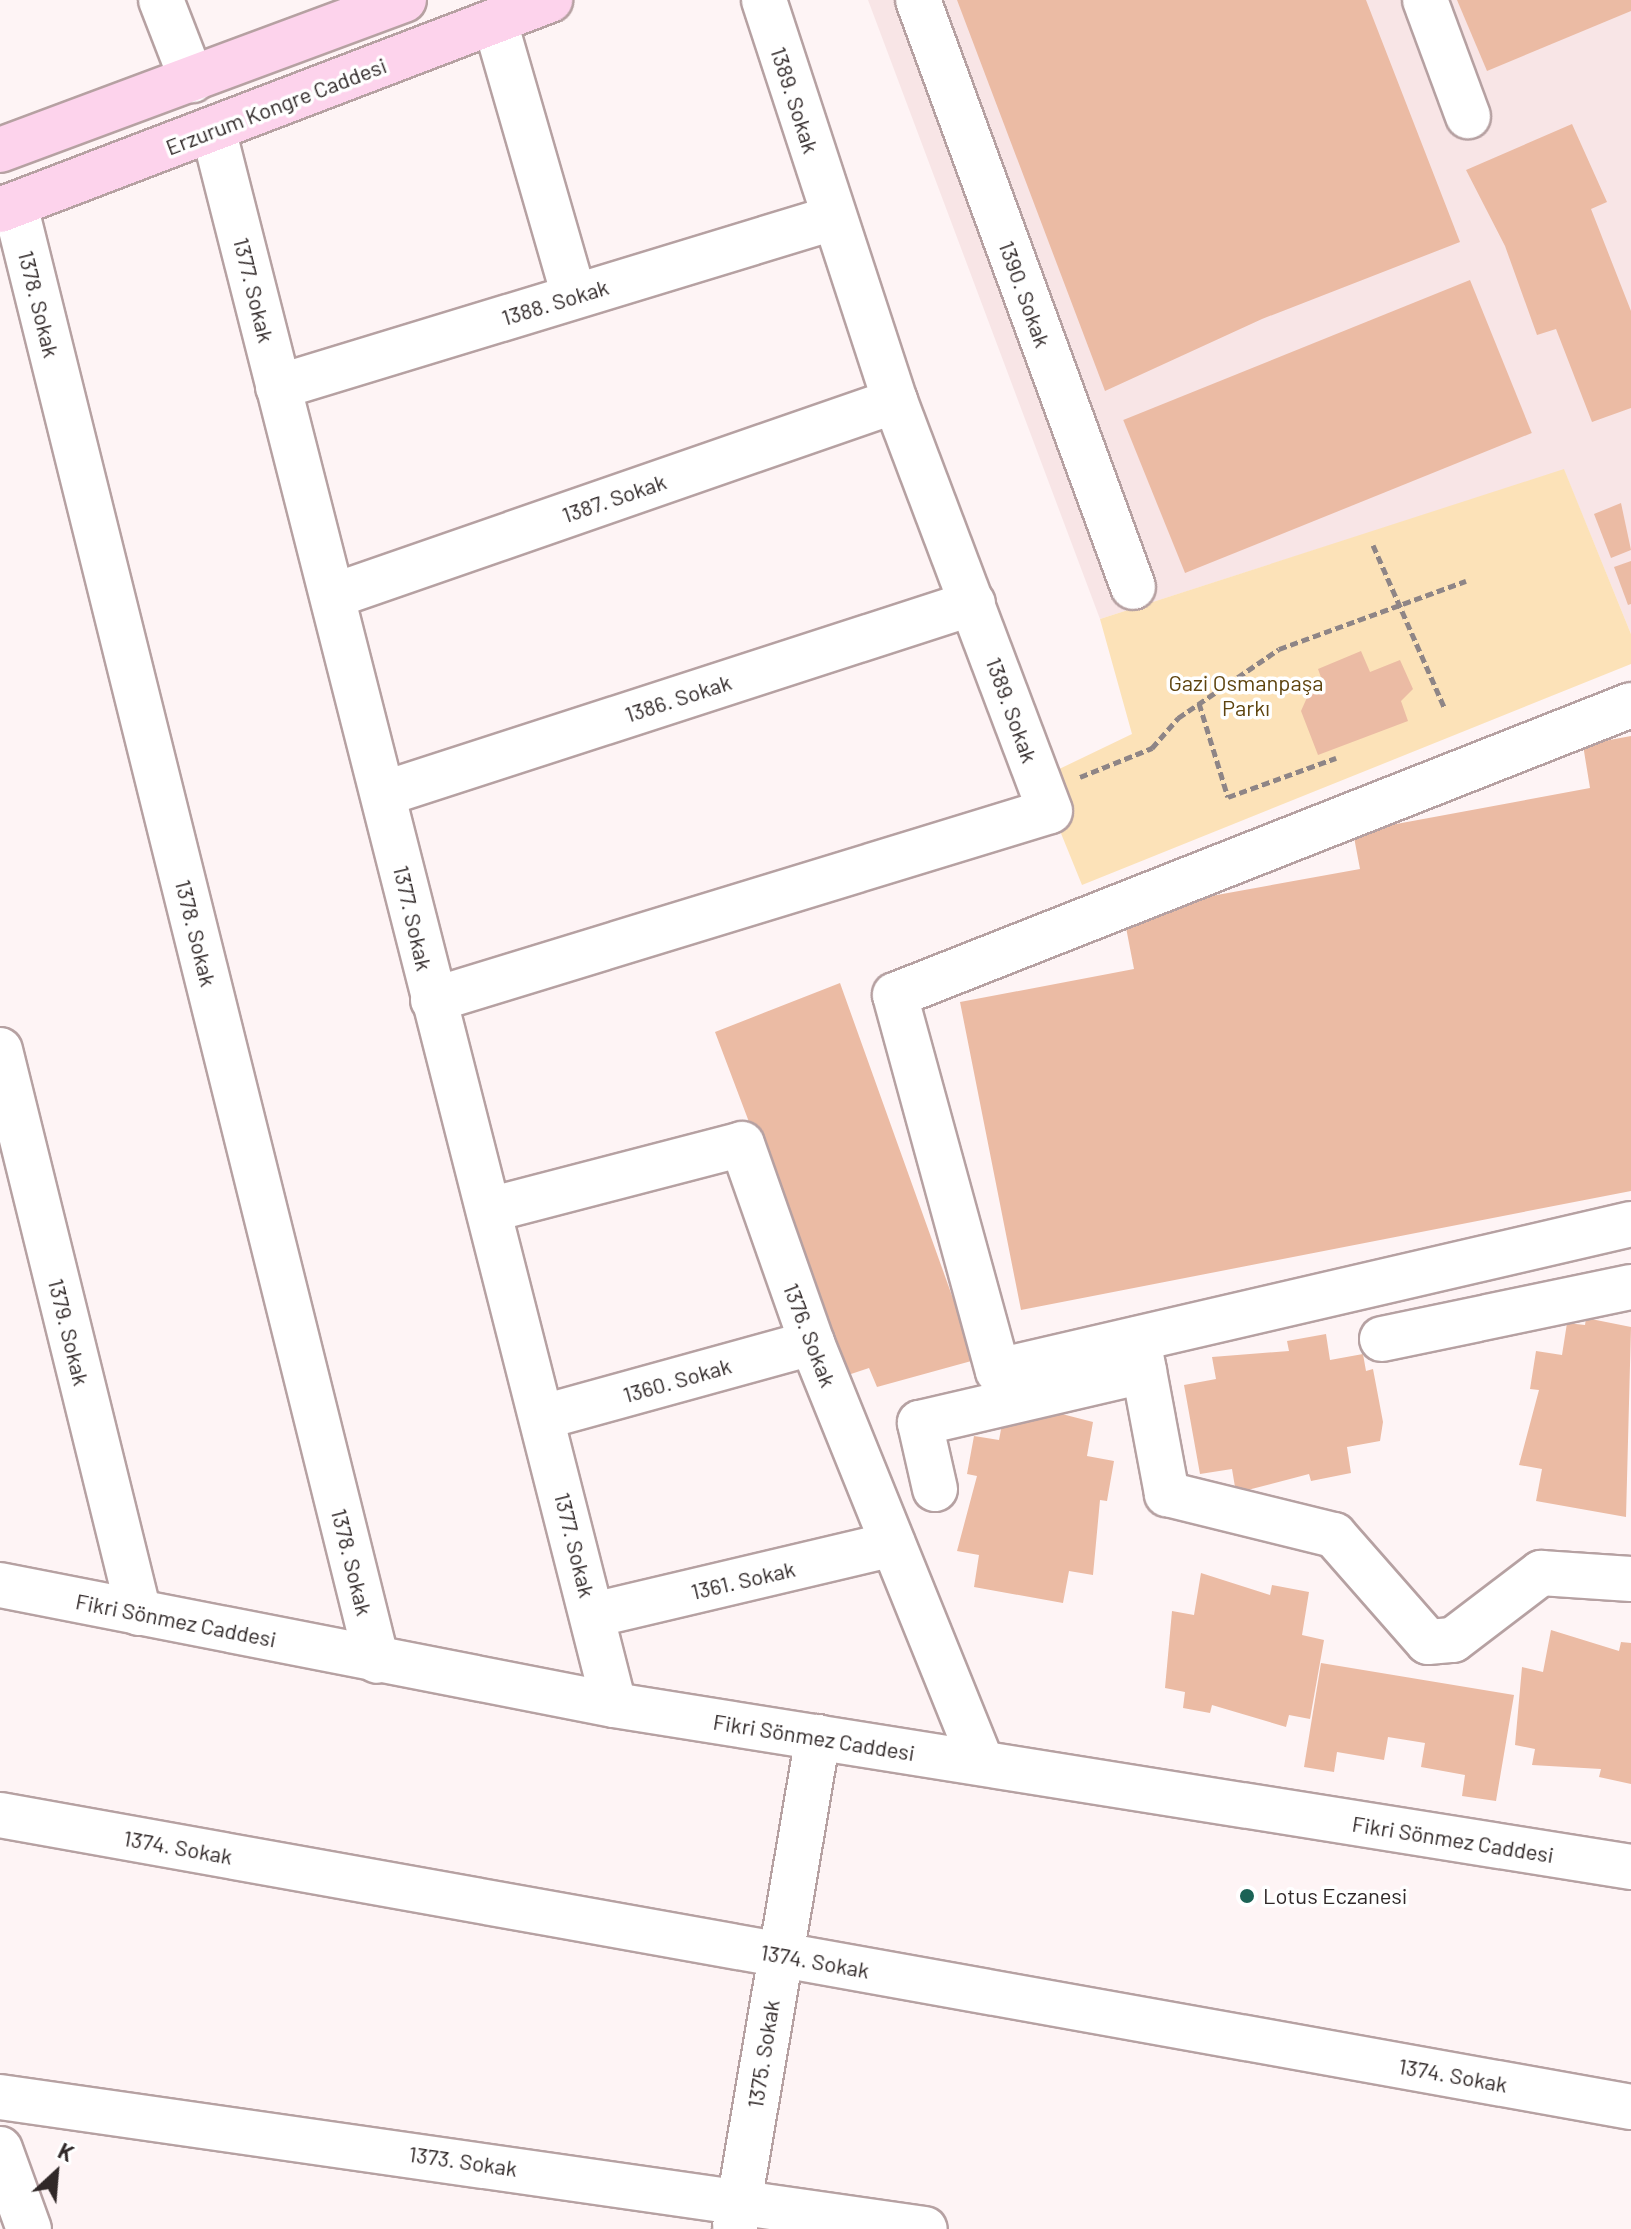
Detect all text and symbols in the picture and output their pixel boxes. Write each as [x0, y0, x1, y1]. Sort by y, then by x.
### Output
street label: 1389. Sokak [765, 43, 825, 157]
street label: Erzurum Kongre Caddesi [162, 52, 390, 160]
street label: 1377. Sokak [228, 235, 280, 345]
street label: 1390. Sokak [994, 237, 1056, 351]
street label: 1378. Sokak [13, 248, 65, 360]
street label: 1388. Sokak [498, 273, 612, 331]
street label: 1387. Sokak [558, 468, 670, 528]
street label: 1389. Sokak [981, 654, 1043, 766]
street label: 1386. Sokak [621, 668, 735, 728]
park label: Gazi Osmanpaşa Parkı [1168, 669, 1324, 720]
street label: 1377. Sokak [388, 863, 438, 973]
street label: 1378. Sokak [170, 877, 222, 989]
street label: 1379. Sokak [43, 1276, 95, 1388]
street label: 1376. Sokak [778, 1279, 842, 1391]
street label: 1360. Sokak [620, 1352, 734, 1408]
street label: 1377. Sokak [549, 1490, 601, 1600]
street label: 1378. Sokak [326, 1506, 378, 1618]
street label: 1361. Sokak [688, 1555, 798, 1605]
street label: Fikri Sönmez Caddesi [73, 1588, 279, 1652]
street label: Fikri Sönmez Caddesi [711, 1708, 917, 1766]
street label: Fikri Sönmez Caddesi [1350, 1810, 1556, 1868]
street label: 1374. Sokak [122, 1824, 234, 1870]
place label: Lotus Eczanesi [1263, 1883, 1407, 1909]
marker: Lotus Eczanesi [1238, 1887, 1256, 1905]
street label: 1374. Sokak [759, 1938, 871, 1984]
street label: 1375. Sokak [741, 1998, 785, 2110]
street label: 1374. Sokak [1397, 2052, 1509, 2098]
north arrow [16, 2133, 96, 2213]
text: K [55, 2137, 78, 2166]
street label: 1373. Sokak [407, 2140, 519, 2182]

